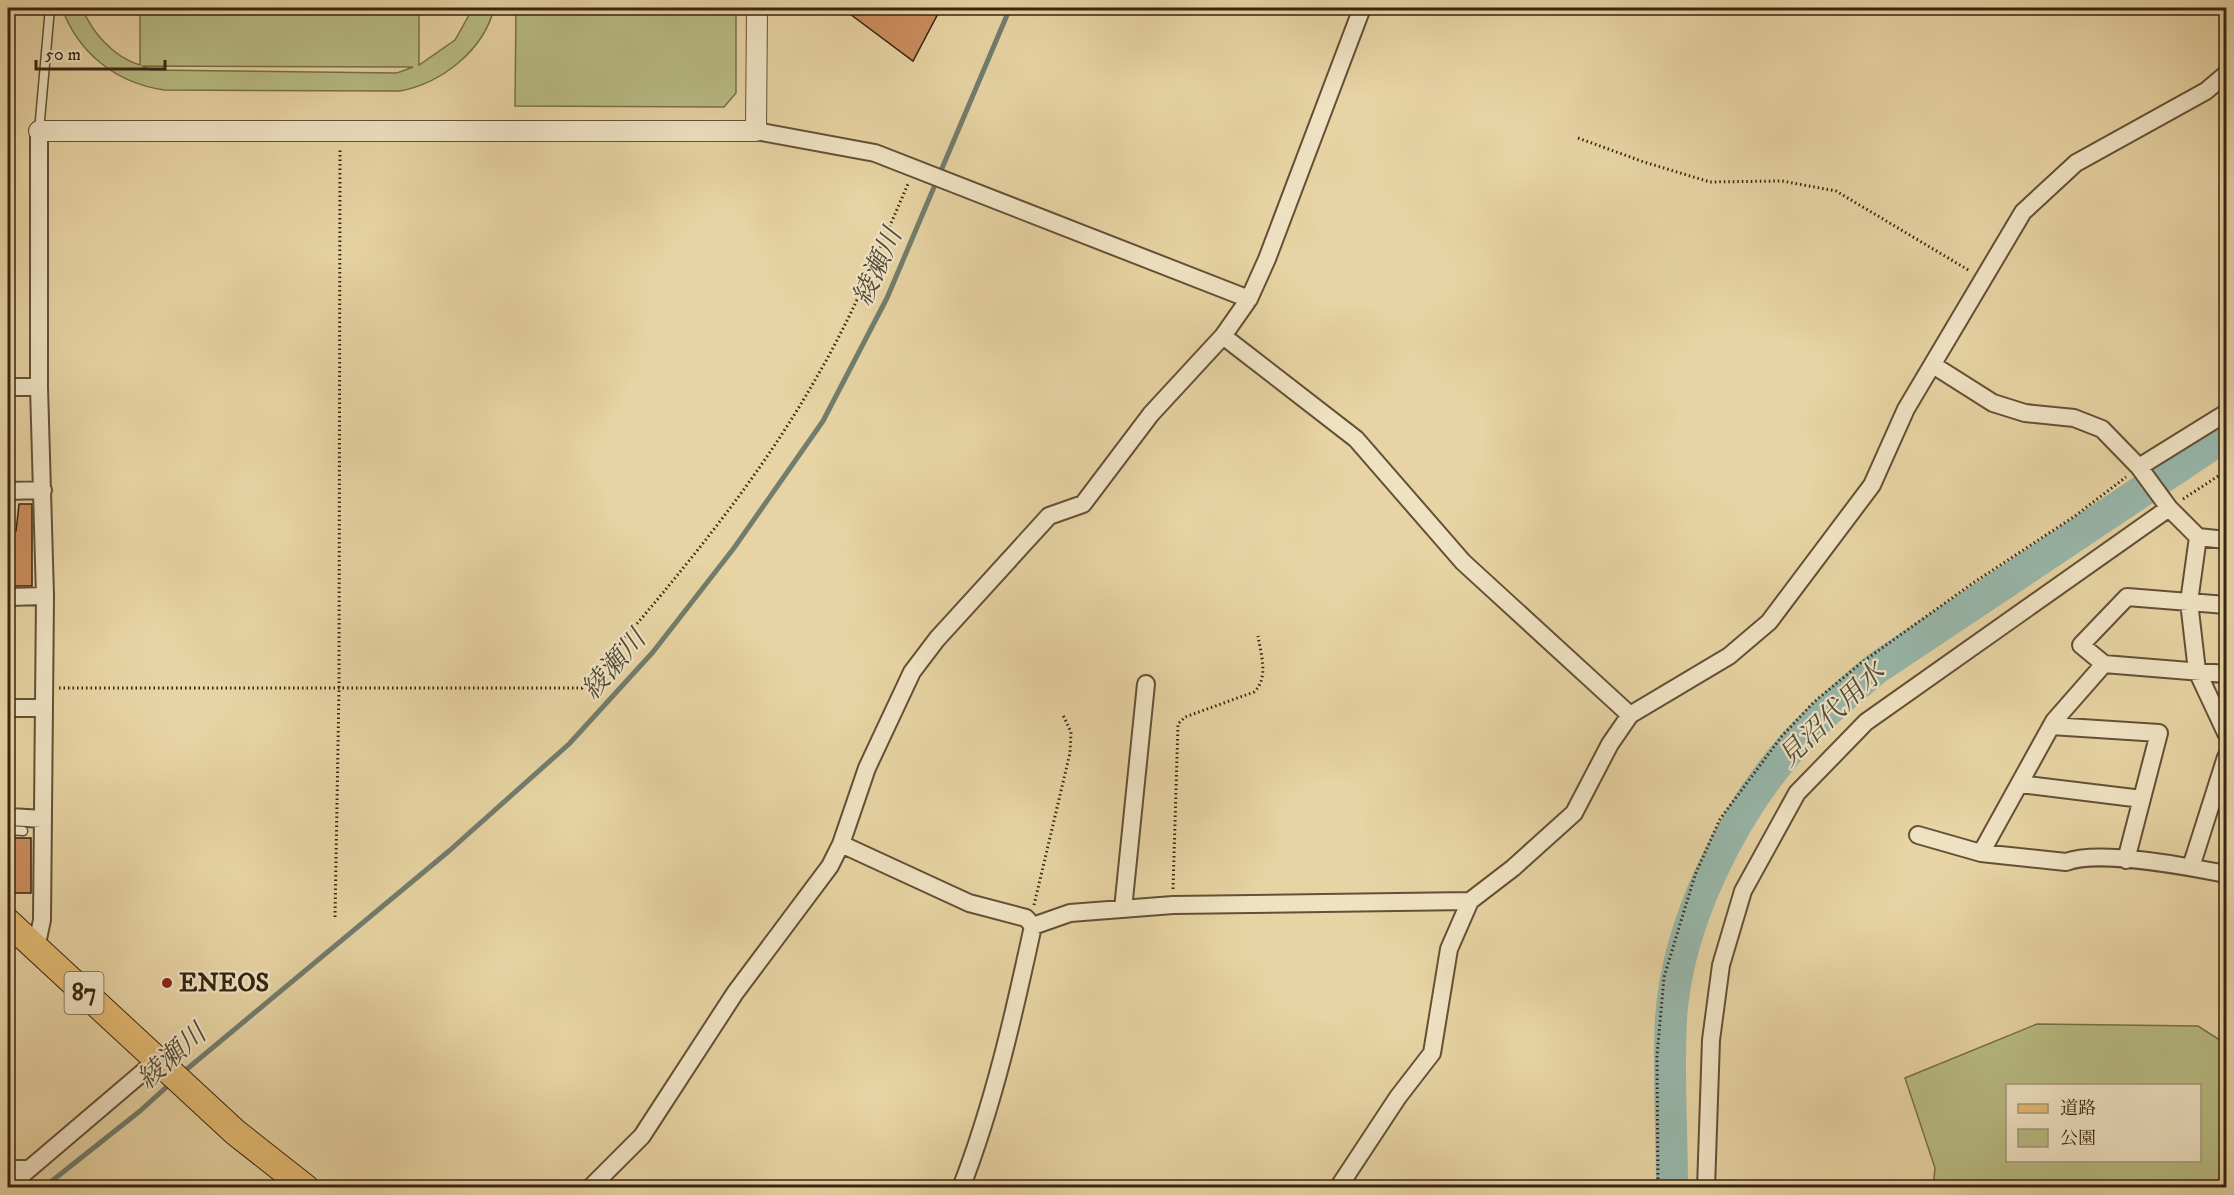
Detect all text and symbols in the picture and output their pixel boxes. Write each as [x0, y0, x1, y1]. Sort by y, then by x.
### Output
scale bar [36, 33, 165, 71]
text: 50 m [45, 44, 81, 66]
water label: 綾瀬川 [846, 220, 911, 311]
water label: 綾瀬川 [575, 621, 655, 707]
water label: 見沼代用水 [1772, 654, 1895, 774]
place label: ENEOS [179, 967, 269, 1000]
road number: 87 [64, 972, 104, 1014]
marker: ENEOS [160, 976, 174, 990]
water label: 綾瀬川 [131, 1015, 216, 1097]
legend [2006, 1084, 2201, 1162]
text: 道路 [2060, 1098, 2096, 1120]
text: 公園 [2060, 1128, 2096, 1150]

